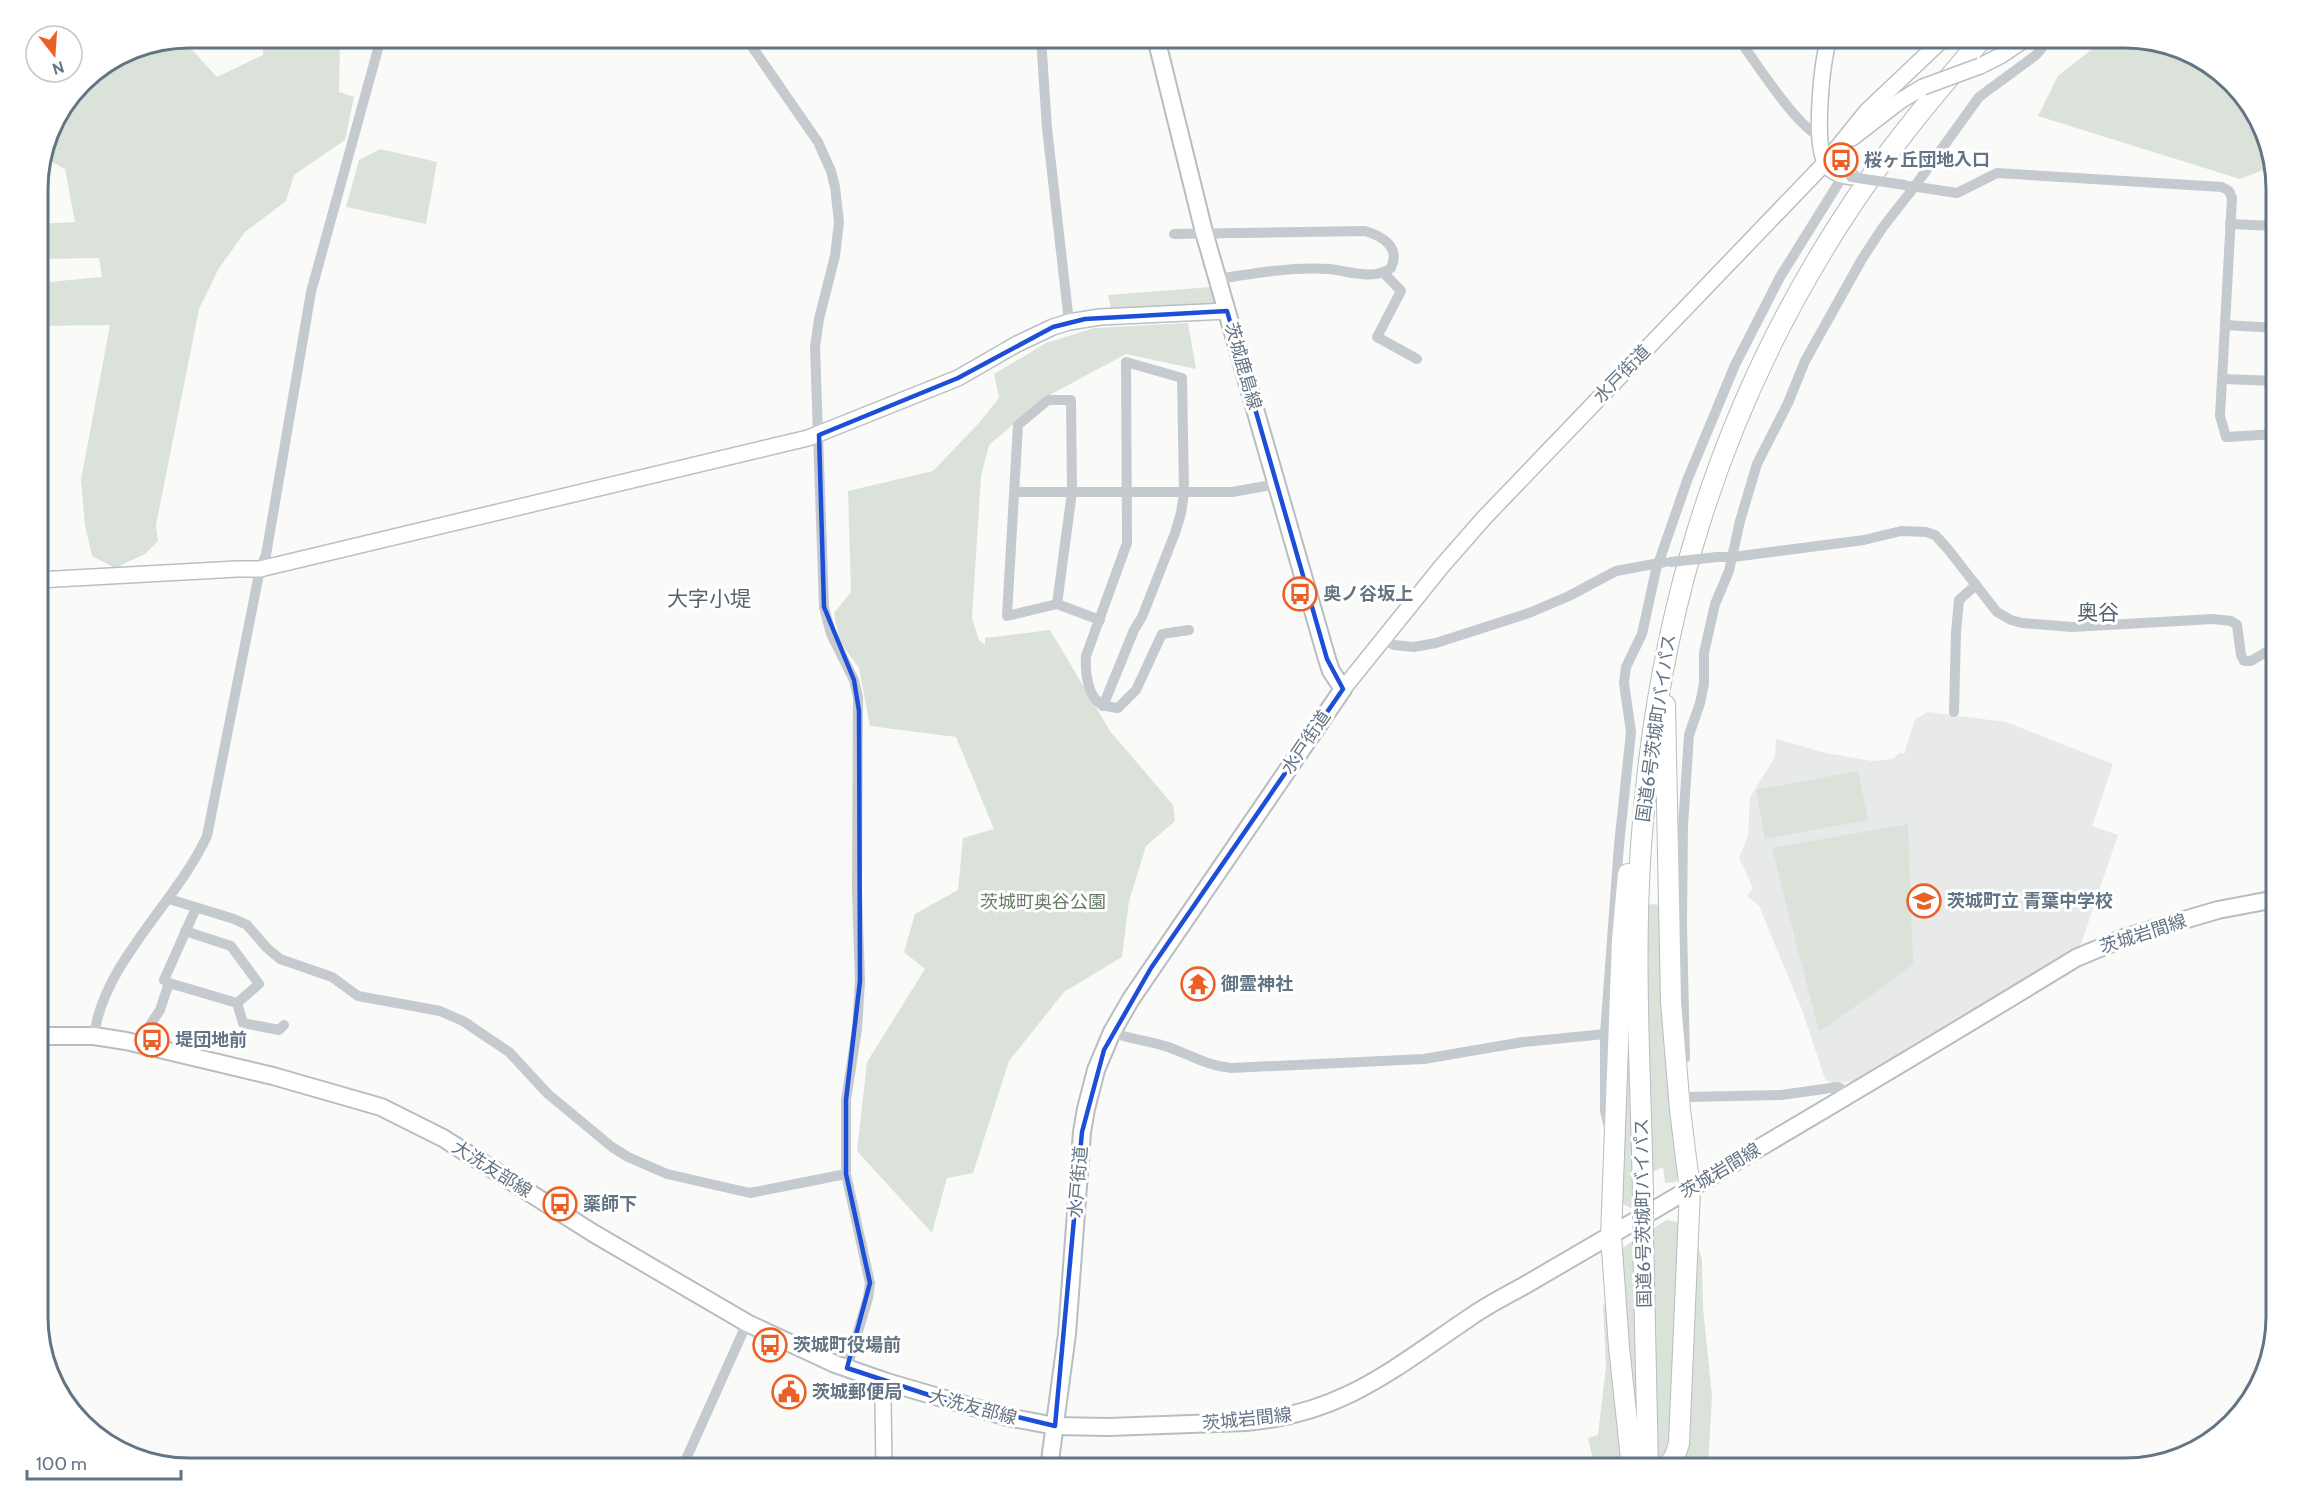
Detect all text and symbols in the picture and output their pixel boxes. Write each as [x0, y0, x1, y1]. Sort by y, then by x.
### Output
north arrow [24, 24, 84, 84]
text: N [50, 57, 66, 79]
bus stop icon: 桜ヶ丘団地入口 [1823, 142, 1859, 178]
place label: 桜ヶ丘団地入口 [1864, 149, 1990, 171]
street label: 茨城鹿島線 [1220, 320, 1266, 412]
street label: 水戸街道 [1589, 340, 1655, 408]
bus stop icon: 奥ノ谷坂上 [1282, 576, 1318, 612]
place label: 奥ノ谷坂上 [1323, 583, 1413, 605]
district label: 大字小堤 [667, 586, 751, 611]
district label: 奥谷 [2077, 600, 2119, 625]
street label: 国道6号茨城町バイパス [1632, 632, 1680, 824]
street label: 水戸街道 [1277, 706, 1335, 778]
school or university icon: 茨城町立 青葉中学校 [1906, 883, 1942, 919]
place label: 茨城町立 青葉中学校 [1947, 890, 2113, 912]
park label: 茨城町奥谷公園 [980, 891, 1106, 913]
street label: 茨城岩間線 [2097, 910, 2189, 958]
temple icon: 御霊神社 [1180, 966, 1216, 1002]
place label: 御霊神社 [1220, 973, 1293, 995]
bus stop icon: 堤団地前 [134, 1022, 170, 1058]
place label: 堤団地前 [175, 1029, 247, 1051]
street label: 国道6号茨城町バイパス [1630, 1118, 1656, 1308]
street label: 大洗友部線 [448, 1136, 536, 1202]
street label: 茨城岩間線 [1676, 1138, 1764, 1204]
street label: 水戸街道 [1064, 1145, 1092, 1219]
bus stop icon: 薬師下 [542, 1186, 578, 1222]
place label: 薬師下 [583, 1193, 637, 1215]
bus stop icon: 茨城町役場前 [752, 1327, 788, 1363]
place label: 茨城町役場前 [793, 1334, 901, 1356]
public building icon: 茨城郵便局 [771, 1374, 807, 1410]
place label: 茨城郵便局 [812, 1381, 902, 1403]
street label: 大洗友部線 [927, 1385, 1019, 1429]
street label: 茨城岩間線 [1201, 1403, 1293, 1435]
scale bar [27, 1443, 182, 1481]
text: 100 m [36, 1453, 87, 1475]

